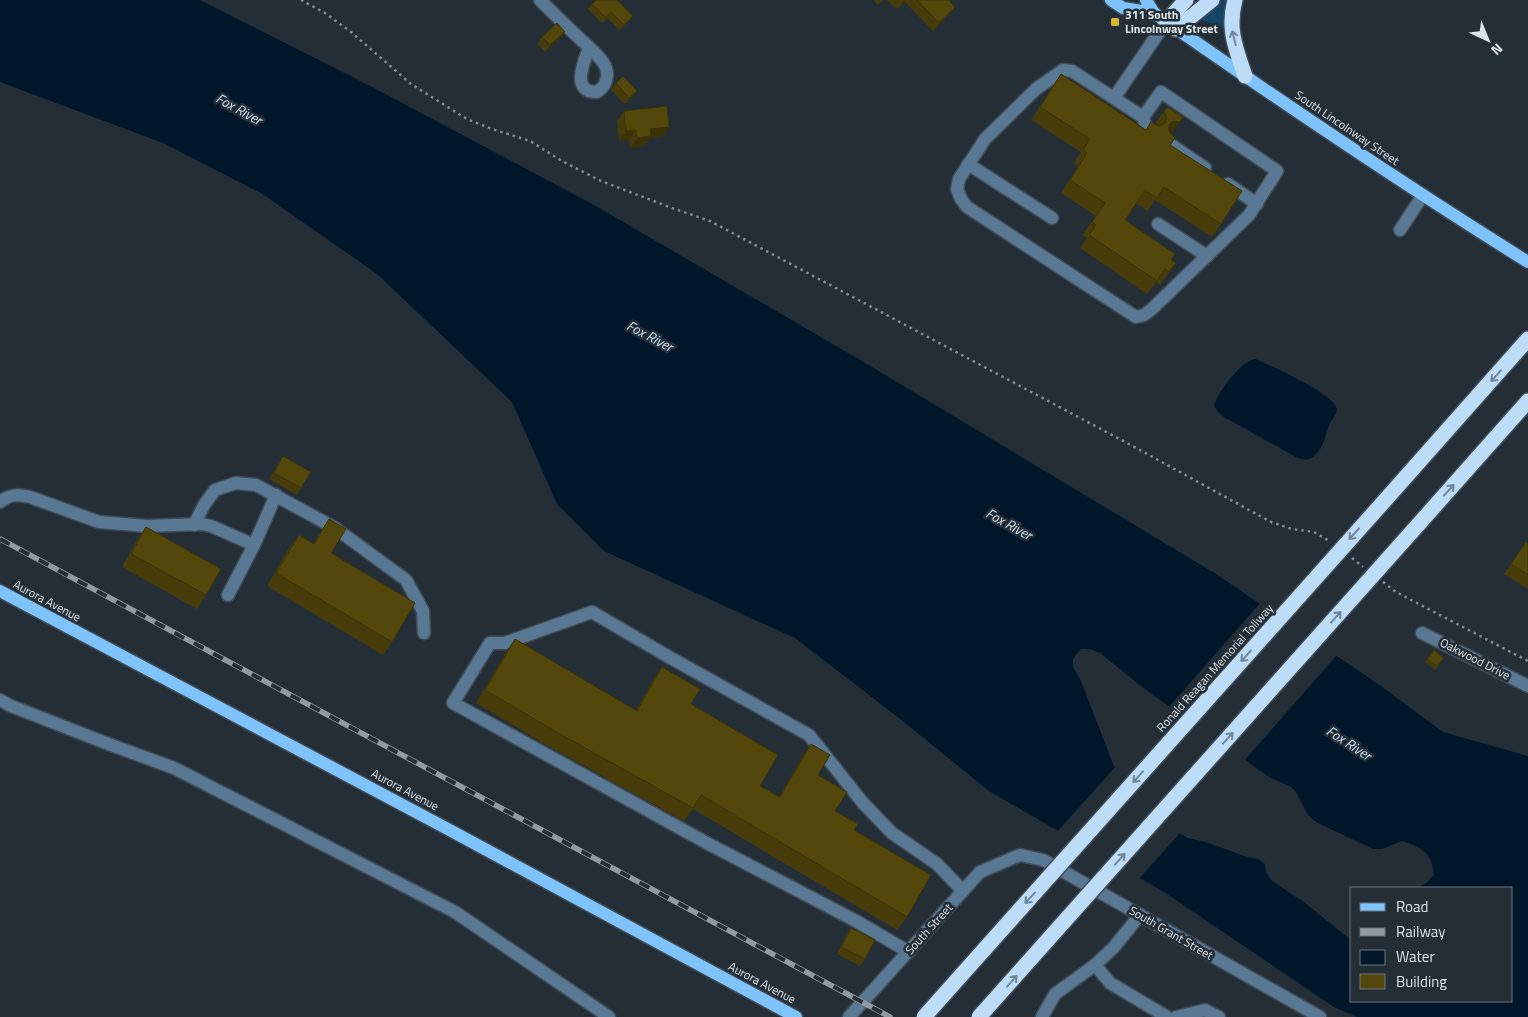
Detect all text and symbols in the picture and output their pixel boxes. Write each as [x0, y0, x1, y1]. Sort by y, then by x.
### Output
place label: 311 South Lincolnway Street [1125, 5, 1218, 38]
north arrow [1463, 15, 1513, 65]
marker: 311 South Lincolnway Street [1109, 16, 1121, 28]
one-way arrow [1229, 31, 1238, 47]
text: N [1487, 39, 1508, 61]
street label: South Lincolnway Street [1291, 85, 1404, 170]
water label: Fox River [212, 87, 268, 131]
water label: Fox River [623, 315, 679, 357]
one-way arrow [1490, 369, 1501, 382]
one-way arrow [1444, 483, 1455, 496]
water label: Fox River [982, 502, 1038, 546]
one-way arrow [1348, 528, 1360, 541]
street label: Aurora Avenue [10, 575, 84, 626]
street label: Ronald Reagan Memorial Tollway [1152, 599, 1278, 736]
one-way arrow [1330, 610, 1342, 623]
street label: Oakwood Drive [1437, 633, 1514, 684]
one-way arrow [1240, 649, 1252, 662]
water label: Fox River [1323, 720, 1377, 766]
one-way arrow [1222, 732, 1234, 745]
street label: Aurora Avenue [368, 764, 442, 815]
one-way arrow [1132, 770, 1144, 783]
one-way arrow [1114, 853, 1126, 866]
legend [1350, 887, 1513, 1002]
one-way arrow [1024, 892, 1036, 905]
text: Road [1396, 895, 1428, 918]
street label: South Street [900, 898, 957, 959]
street label: South Grant Street [1126, 901, 1217, 965]
text: Railway [1396, 920, 1446, 943]
text: Water [1396, 945, 1435, 968]
street label: Aurora Avenue [725, 957, 799, 1008]
text: Building [1396, 970, 1447, 993]
one-way arrow [1006, 974, 1018, 987]

